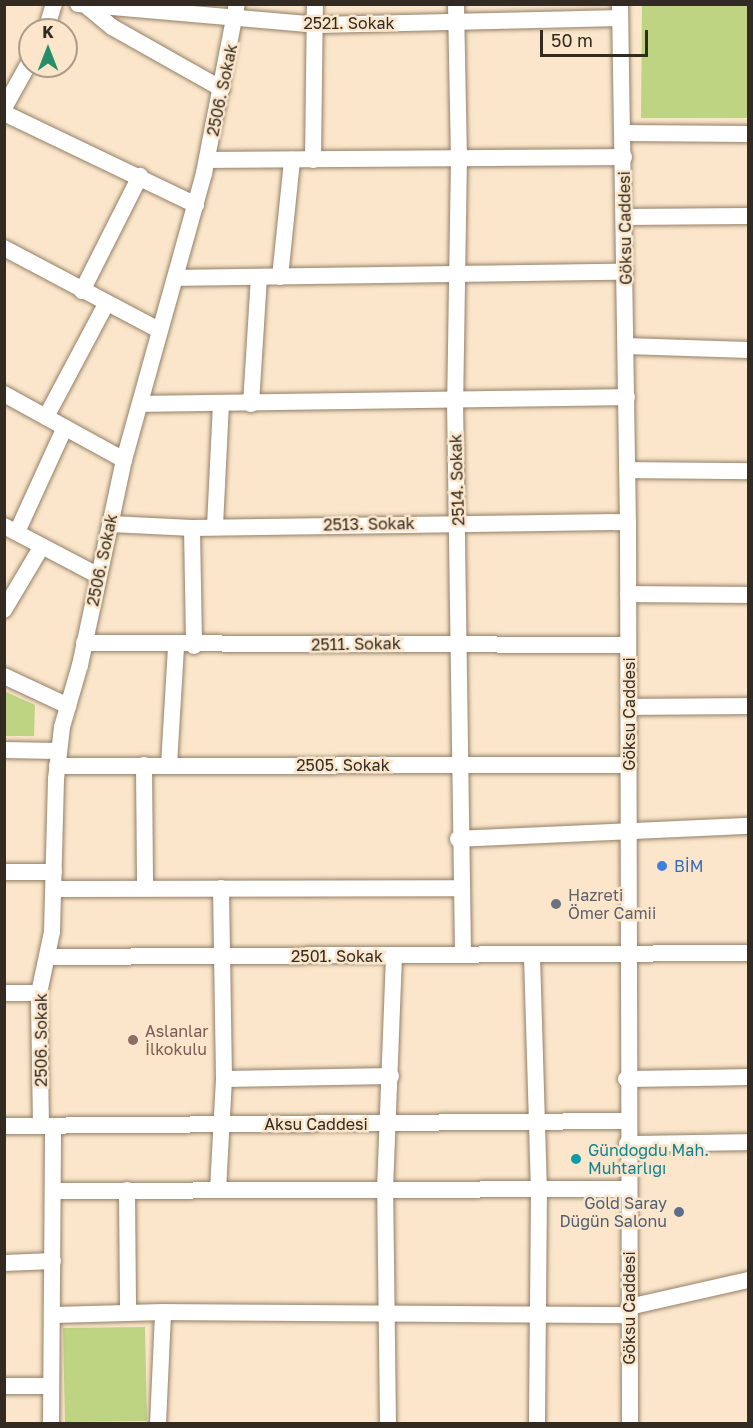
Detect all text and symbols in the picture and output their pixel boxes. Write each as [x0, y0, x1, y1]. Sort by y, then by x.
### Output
street label: 2521. Sokak [303, 13, 395, 33]
north arrow [18, 18, 78, 78]
scale bar [543, 18, 651, 56]
text: K [42, 22, 54, 42]
text: 50 m [551, 29, 593, 51]
street label: 2506. Sokak [203, 42, 241, 138]
street label: Göksu Caddesi [614, 171, 636, 285]
street label: 2514. Sokak [446, 434, 468, 526]
street label: 2506. Sokak [83, 512, 121, 608]
street label: 2513. Sokak [323, 514, 415, 534]
street label: 2511. Sokak [311, 634, 401, 654]
street label: Göksu Caddesi [619, 657, 639, 771]
street label: 2505. Sokak [296, 755, 390, 775]
place label: BİM [674, 856, 704, 876]
marker: BİM [655, 859, 669, 873]
place label: Hazreti Ömer Camii [568, 885, 656, 923]
marker: Hazreti Ömer Camii [549, 897, 563, 911]
street label: 2501. Sokak [291, 946, 383, 966]
street label: 2506. Sokak [31, 993, 51, 1087]
place label: Aslanlar İlkokulu [145, 1021, 209, 1059]
marker: Aslanlar İlkokulu [126, 1033, 140, 1047]
street label: Aksu Caddesi [264, 1114, 368, 1134]
place label: Gündoğdu Mah. Muhtarlığı [588, 1140, 709, 1178]
marker: Gündoğdu Mah. Muhtarlığı [569, 1152, 583, 1166]
place label: Gold Saray Düğün Salonu [559, 1193, 667, 1231]
marker: Gold Saray Düğün Salonu [672, 1205, 686, 1219]
street label: Göksu Caddesi [619, 1251, 639, 1365]

